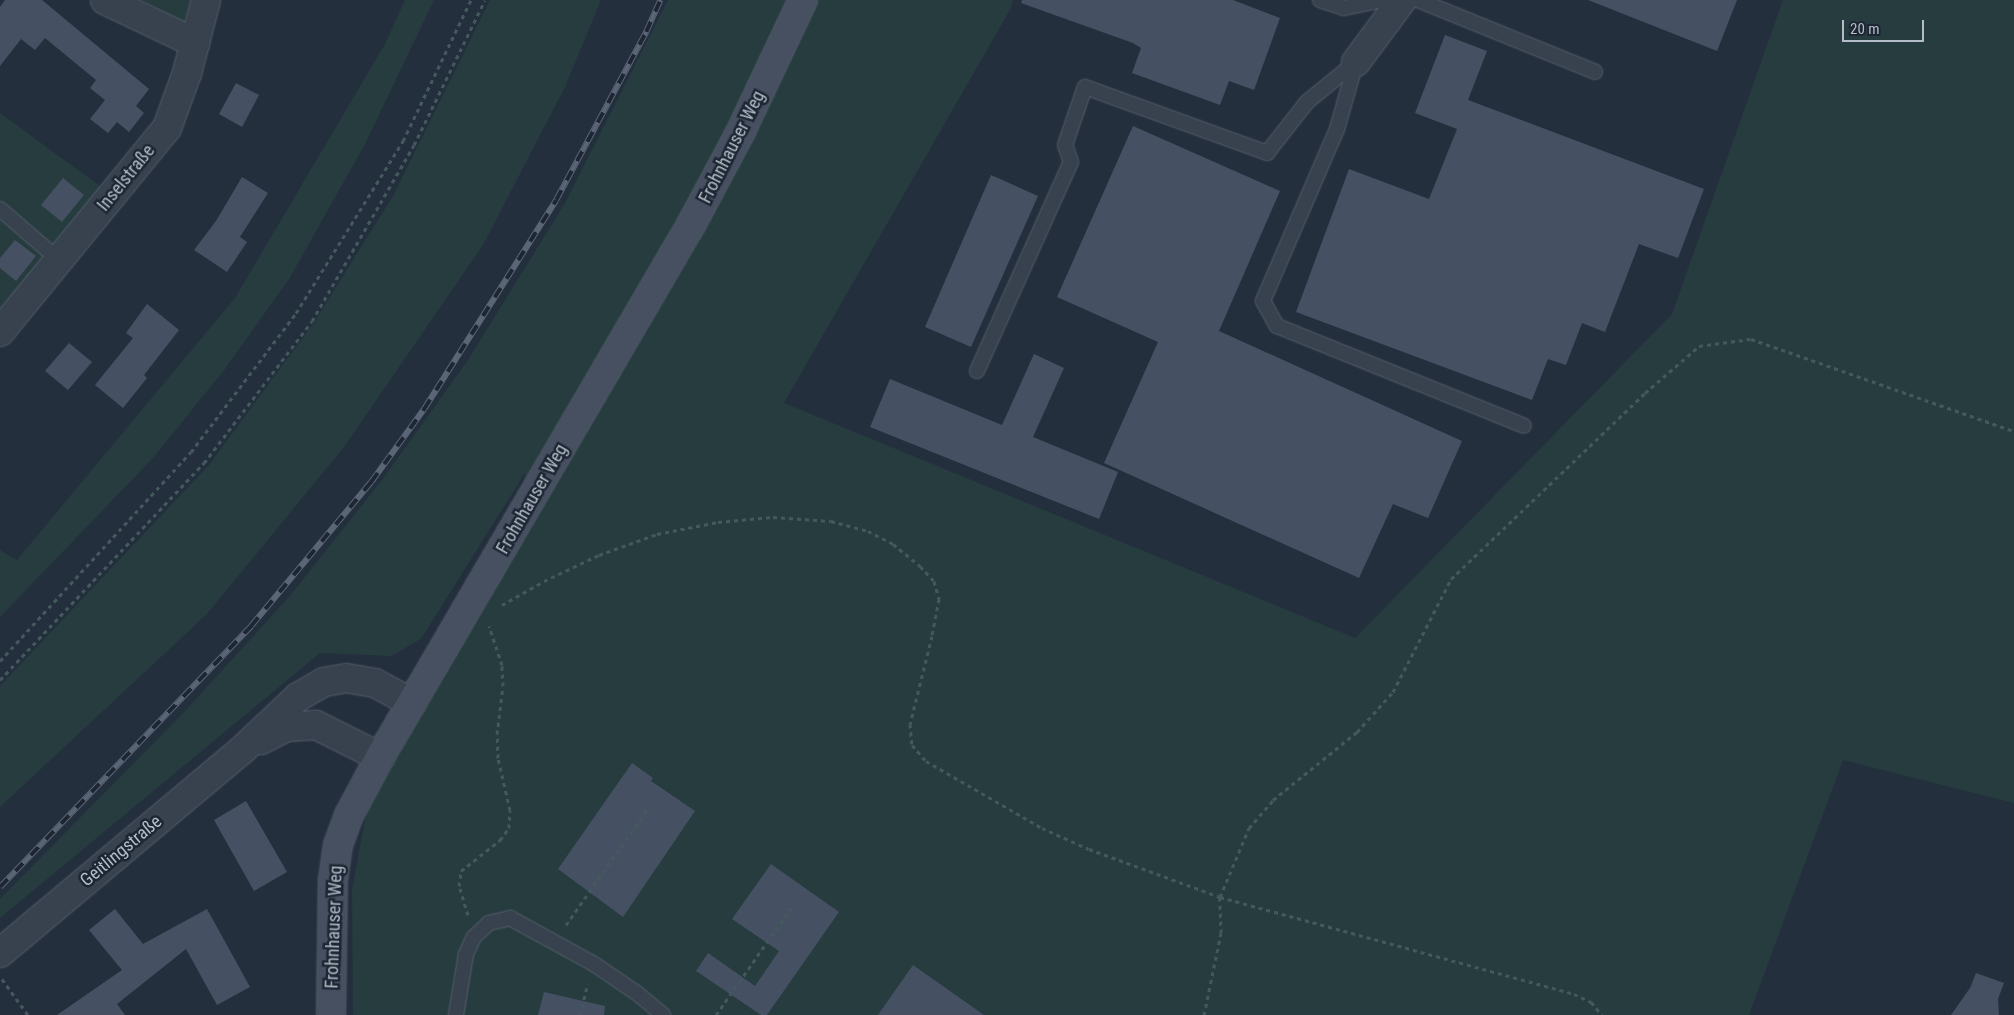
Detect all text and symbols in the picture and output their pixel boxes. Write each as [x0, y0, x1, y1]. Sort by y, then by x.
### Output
scale bar [1844, 10, 1926, 42]
text: 20 m [1850, 20, 1880, 38]
street label: Frohnhauser Weg [694, 87, 770, 207]
street label: Inselstraße [93, 140, 159, 216]
street label: Frohnhauser Weg [492, 440, 572, 558]
street label: Geitlingstraße [76, 811, 166, 891]
street label: Frohnhauser Weg [321, 865, 347, 989]

